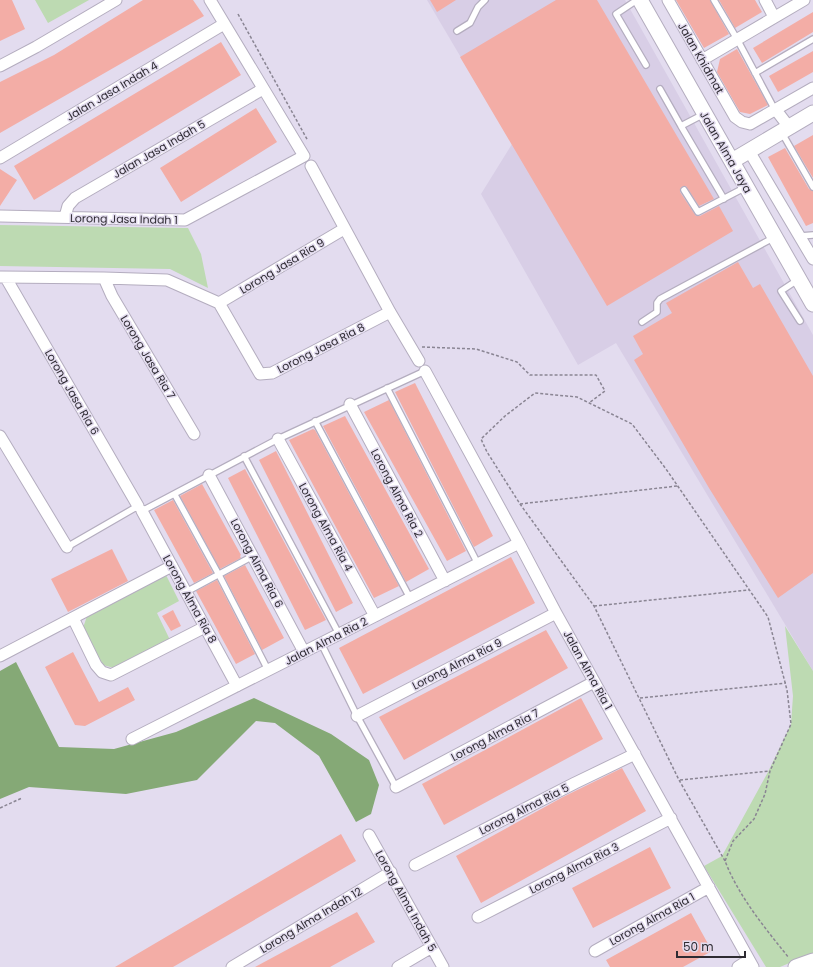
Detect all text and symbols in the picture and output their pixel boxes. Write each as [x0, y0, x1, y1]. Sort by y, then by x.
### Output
street label: Jalan Khidmat [674, 19, 728, 97]
street label: Jalan Jasa Indah 4 [63, 57, 161, 125]
street label: Jalan Alma Jaya [696, 108, 756, 196]
street label: Jalan Jasa Indah 5 [110, 116, 208, 182]
street label: Lorong Jasa Indah 1 [70, 210, 178, 228]
street label: Lorong Jasa Ria 9 [237, 234, 328, 298]
street label: Lorong Jasa Ria 7 [117, 312, 179, 402]
street label: Lorong Jasa Ria 8 [274, 319, 368, 377]
street label: Lorong Jasa Ria 6 [41, 346, 103, 438]
street label: Lorong Alma Ria 2 [367, 446, 427, 540]
street label: Lorong Alma Ria 4 [295, 480, 357, 574]
street label: Lorong Alma Ria 6 [227, 516, 287, 610]
street label: Lorong Alma Ria 8 [159, 552, 221, 646]
street label: Jalan Alma Ria 2 [282, 613, 370, 669]
street label: Jalan Alma Ria 1 [560, 627, 616, 713]
street label: Lorong Alma Ria 9 [409, 634, 505, 694]
street label: Lorong Alma Ria 7 [448, 705, 542, 765]
street label: Lorong Alma Ria 5 [476, 779, 572, 839]
street label: Lorong Alma Ria 3 [527, 839, 621, 897]
street label: Lorong Alma Indah 5 [371, 847, 441, 955]
street label: Lorong Alma Indah 12 [257, 883, 365, 957]
street label: Lorong Alma Ria 1 [606, 889, 698, 949]
scale bar [677, 933, 745, 959]
text: 50 m [683, 938, 714, 955]

